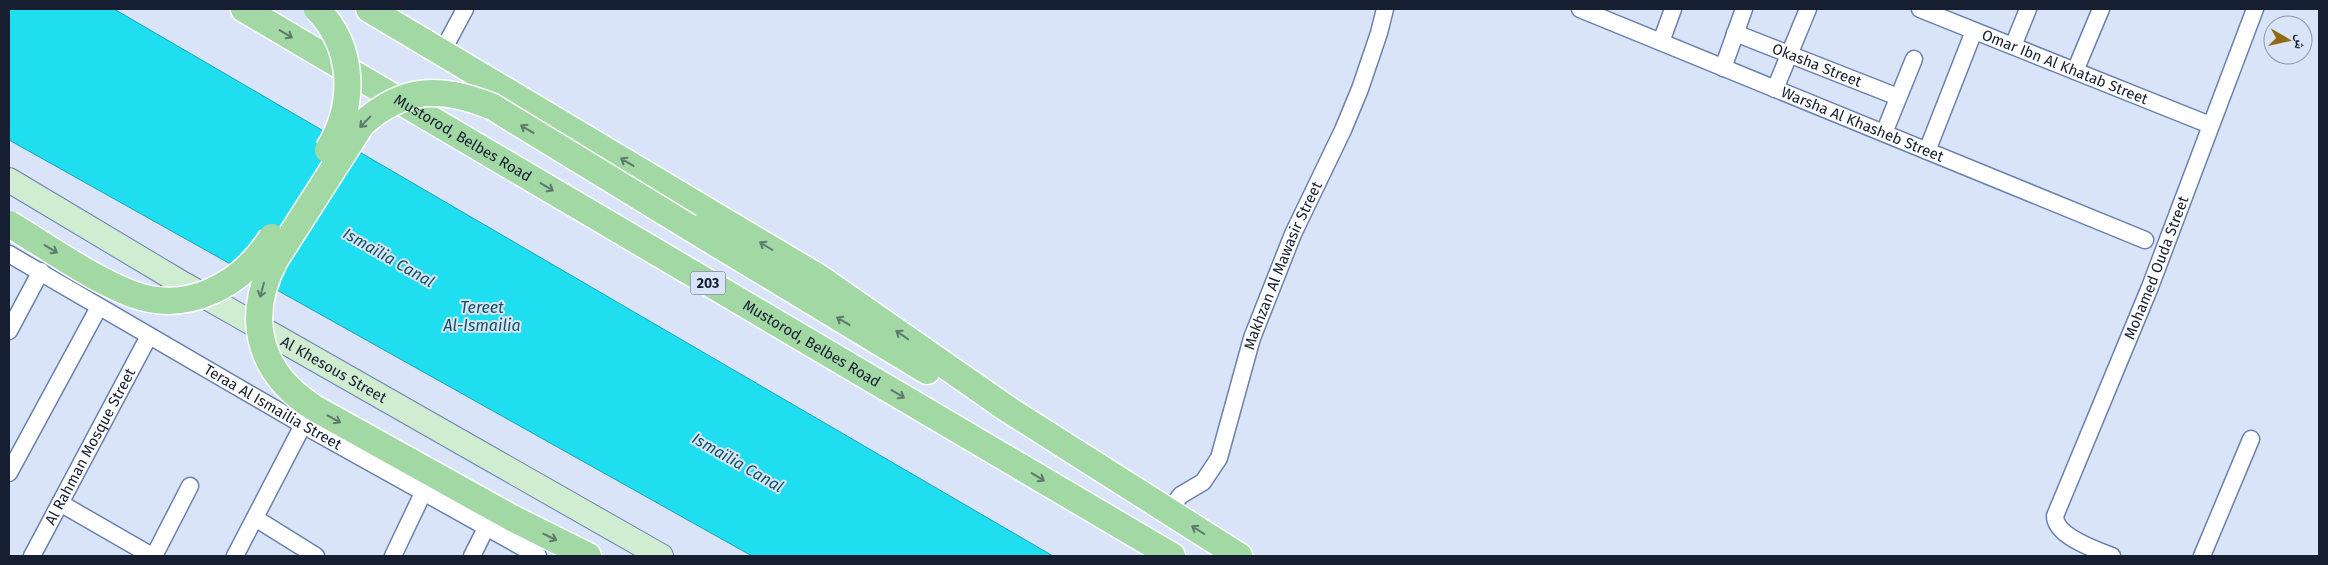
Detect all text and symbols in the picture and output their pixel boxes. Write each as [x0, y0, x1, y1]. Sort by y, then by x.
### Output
north arrow [2263, 15, 2313, 65]
street label: Omar Ibn Al Khatab Street [1979, 26, 2151, 108]
one-way arrow [279, 29, 293, 39]
text: ش [2291, 33, 2310, 51]
street label: Okasha Street [1770, 39, 1865, 91]
street label: Warsha Al Khasheb Street [1778, 83, 1947, 166]
street label: Mustorod, Belbes Road [391, 90, 535, 185]
one-way arrow [359, 116, 371, 129]
one-way arrow [521, 123, 535, 133]
one-way arrow [620, 157, 634, 167]
street label: Makhzan Al Mawasir Street [1240, 178, 1326, 352]
one-way arrow [539, 183, 553, 193]
street label: Mohamed Ouda Street [2120, 193, 2193, 342]
water label: Ismaïlia Canal [340, 224, 438, 291]
one-way arrow [760, 240, 774, 250]
one-way arrow [43, 244, 57, 254]
road number: 203 [690, 272, 726, 294]
one-way arrow [257, 282, 266, 298]
street label: Mustorod, Belbes Road [740, 296, 884, 391]
water label: Tereet Al-Ismailia [442, 298, 521, 335]
one-way arrow [837, 315, 851, 325]
one-way arrow [895, 330, 909, 340]
street label: Al Khesous Street [277, 332, 390, 407]
street label: Teraa Al Ismailia Street [201, 360, 345, 454]
street label: Al Rahman Mosque Street [41, 365, 139, 528]
one-way arrow [890, 390, 904, 400]
one-way arrow [327, 414, 342, 424]
water label: Ismaïlia Canal [689, 429, 787, 496]
one-way arrow [1030, 472, 1044, 482]
one-way arrow [1192, 525, 1206, 535]
one-way arrow [543, 532, 558, 542]

